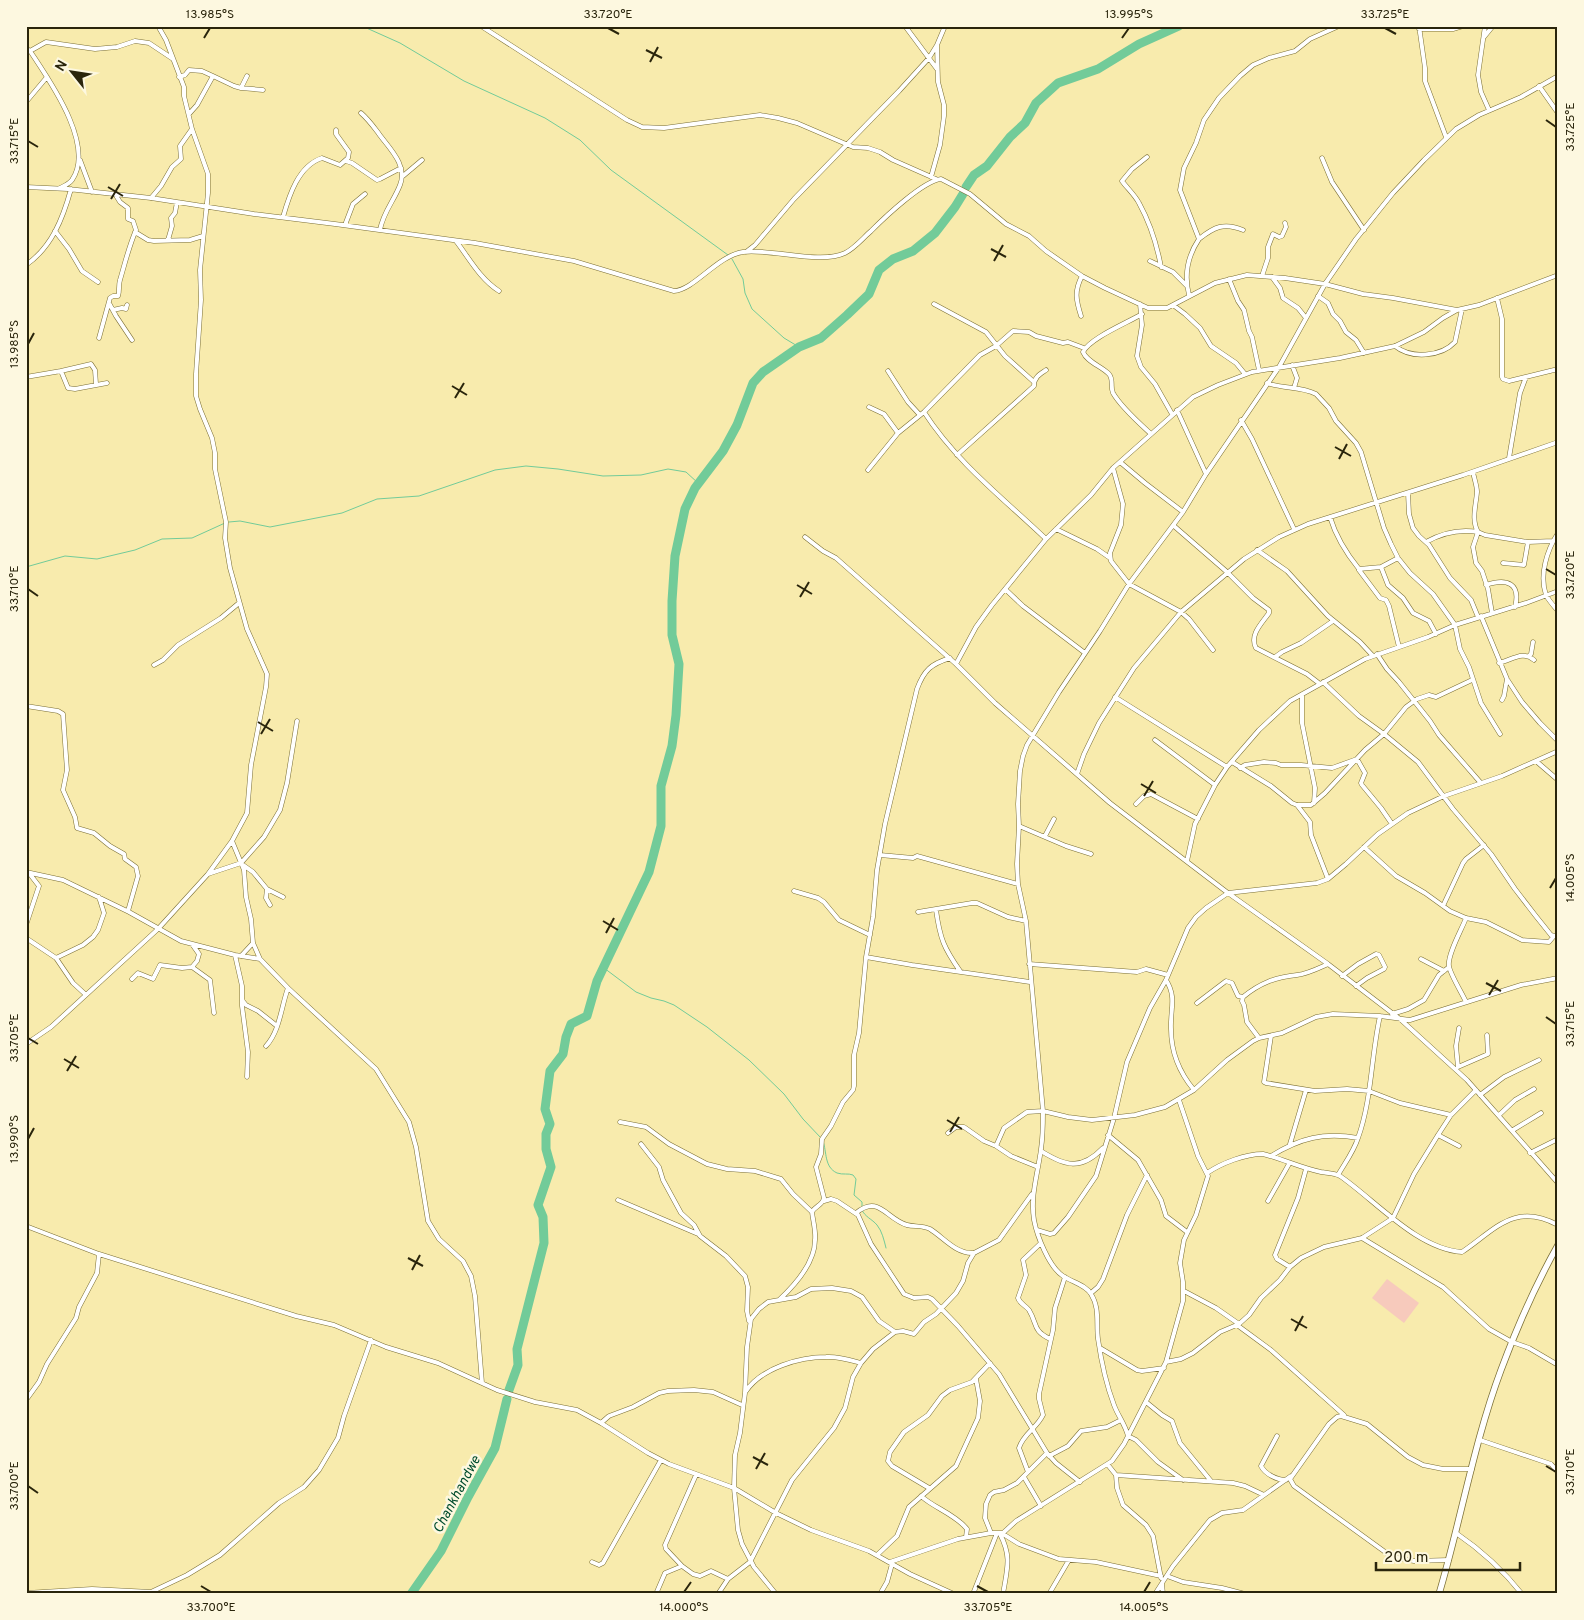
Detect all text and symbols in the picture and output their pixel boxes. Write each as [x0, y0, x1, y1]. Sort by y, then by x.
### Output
text: 13.985°S [186, 7, 234, 23]
text: 33.720°E [583, 7, 633, 23]
text: 13.995°S [1105, 7, 1153, 23]
text: 33.725°E [1361, 7, 1409, 23]
north arrow [48, 48, 98, 98]
text: N [52, 58, 72, 75]
text: 33.725°E [1563, 103, 1579, 151]
text: 33.715°E [7, 118, 23, 164]
text: 13.985°S [7, 320, 23, 368]
text: 33.720°E [1563, 550, 1579, 600]
text: 33.710°E [7, 566, 23, 612]
text: 14.005°S [1563, 853, 1579, 903]
text: 33.715°E [1563, 1001, 1579, 1047]
text: 33.705°E [7, 1013, 23, 1063]
text: 13.990°S [7, 1115, 23, 1163]
text: 33.710°E [1563, 1449, 1579, 1495]
water label: Chankhandwe [430, 1452, 485, 1536]
text: 33.700°E [7, 1461, 23, 1511]
scale bar [1376, 1540, 1520, 1572]
text: 200 m [1384, 1549, 1429, 1568]
text: 33.700°E [186, 1600, 236, 1616]
text: 14.000°S [659, 1600, 709, 1616]
text: 33.705°E [963, 1600, 1013, 1616]
text: 14.005°S [1119, 1600, 1169, 1616]

